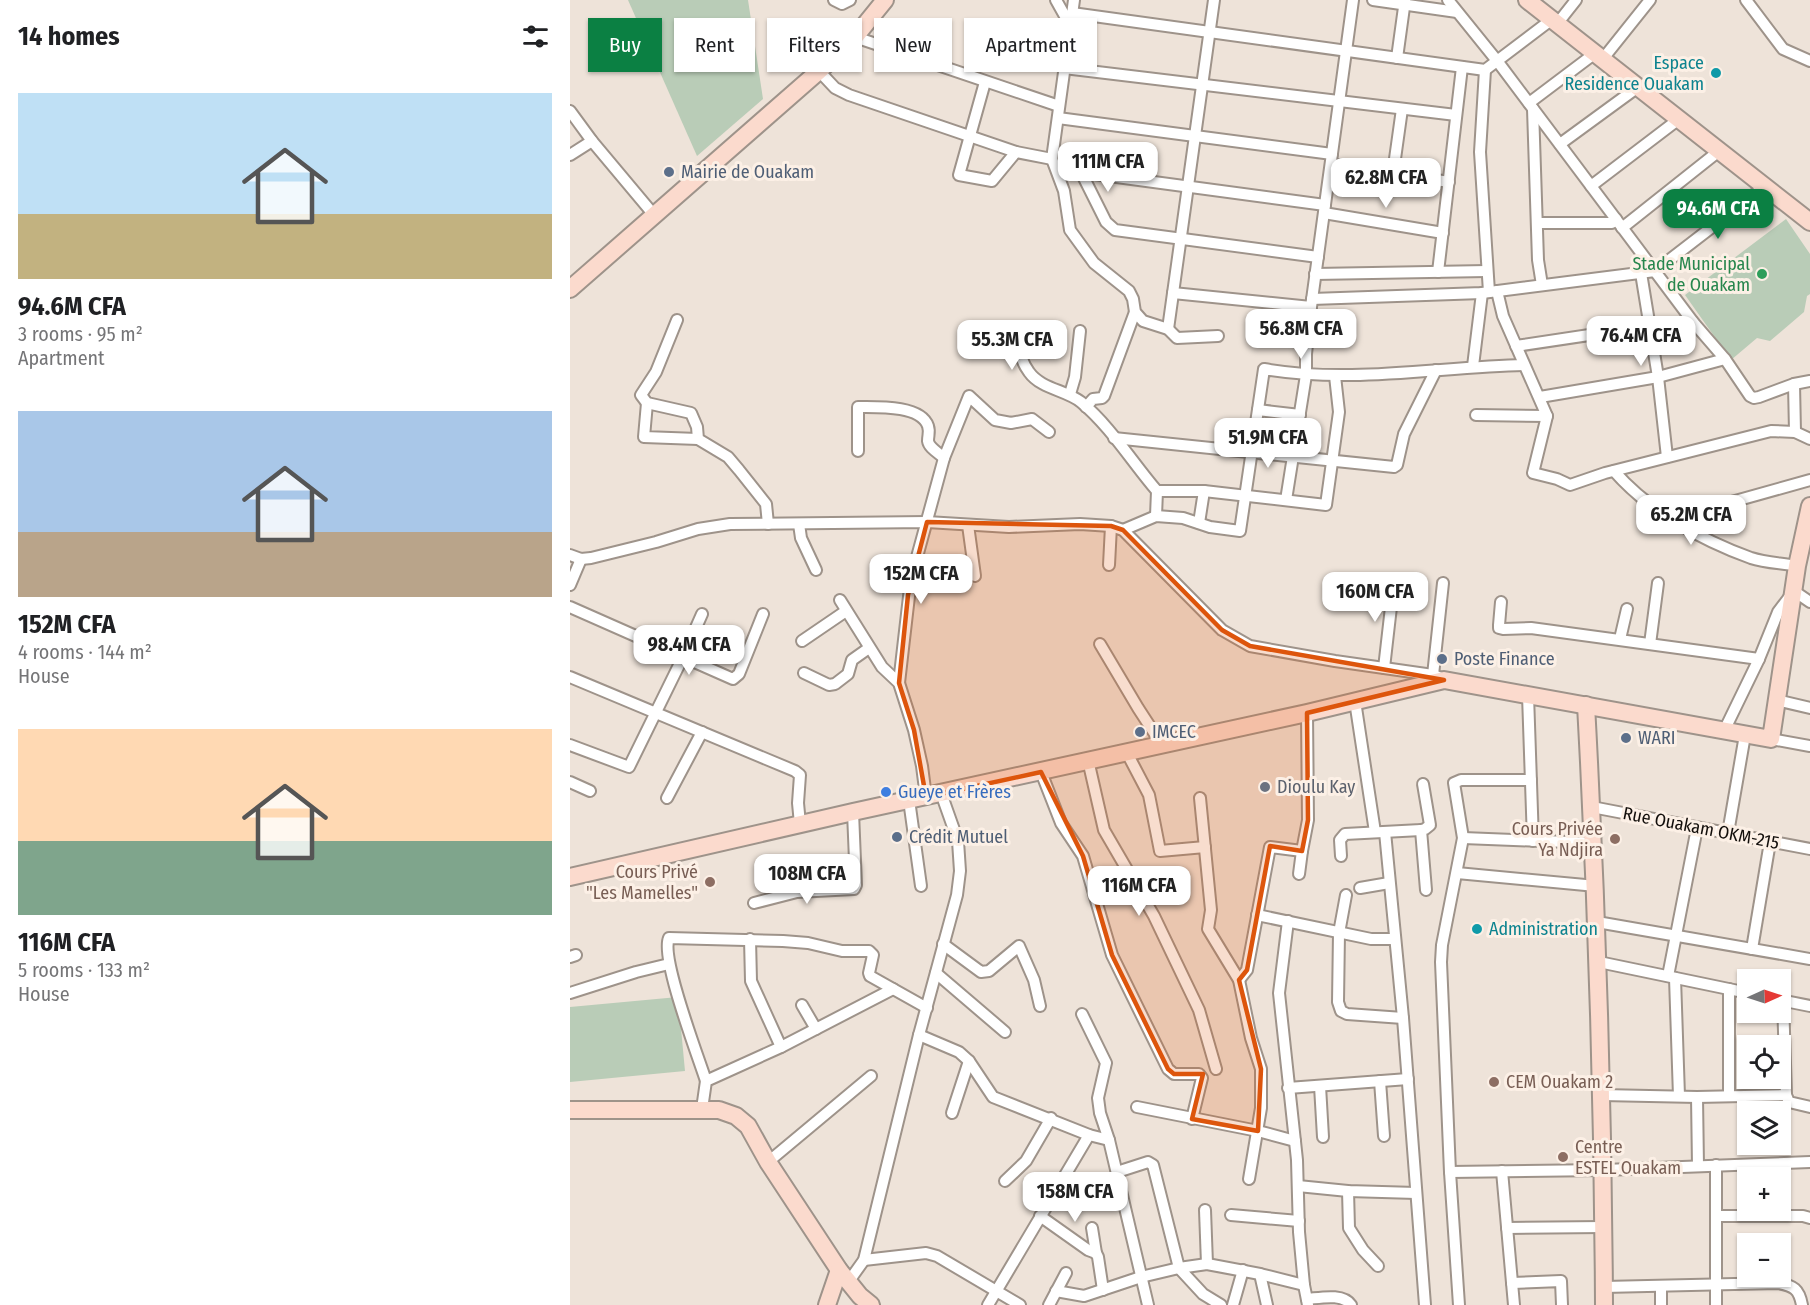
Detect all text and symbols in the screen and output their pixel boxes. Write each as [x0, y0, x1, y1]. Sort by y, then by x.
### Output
chip: Buy [588, 18, 662, 72]
chip: Rent [674, 18, 755, 72]
chip: Filters [767, 18, 862, 72]
chip: New [874, 18, 952, 72]
chip: Apartment [964, 18, 1097, 72]
icon: filters [519, 20, 552, 53]
text: 14 homes [18, 21, 120, 52]
place label: Espace Residence Ouakam [1565, 52, 1704, 95]
marker: Espace Residence Ouakam [1709, 66, 1723, 80]
icon: home [231, 132, 339, 240]
pin: 111M CFA [1046, 142, 1170, 193]
text: 111M CFA [1072, 149, 1144, 173]
pin: 62.8M CFA [1317, 158, 1455, 209]
place label: Mairie de Ouakam [681, 161, 814, 183]
marker: Mairie de Ouakam [662, 165, 676, 179]
text: 62.8M CFA [1345, 165, 1427, 189]
pin: 94.6M CFA [1649, 189, 1787, 240]
text: 94.6M CFA [1676, 196, 1760, 220]
place label: Stade Municipal de Ouakam [1632, 253, 1750, 296]
marker: Stade Municipal de Ouakam [1755, 267, 1769, 281]
text: 94.6M CFA [18, 291, 126, 322]
pin: 56.8M CFA [1232, 309, 1370, 360]
text: 56.8M CFA [1259, 316, 1343, 340]
pin: 76.4M CFA [1572, 316, 1710, 367]
pin: 55.3M CFA [943, 320, 1081, 371]
text: 3 rooms · 95 m² [18, 322, 143, 346]
text: 76.4M CFA [1601, 323, 1681, 347]
text: 55.3M CFA [971, 327, 1053, 351]
text: Apartment [18, 346, 105, 370]
pin: 51.9M CFA [1199, 418, 1337, 469]
text: 51.9M CFA [1228, 425, 1308, 449]
icon: home [231, 450, 339, 558]
pin: 65.2M CFA [1622, 495, 1760, 546]
text: 65.2M CFA [1650, 502, 1732, 526]
pin: 152M CFA [859, 554, 983, 605]
text: 152M CFA [883, 561, 959, 585]
pin: 160M CFA [1313, 572, 1437, 623]
text: 160M CFA [1336, 579, 1414, 603]
text: 152M CFA [18, 609, 116, 640]
pin: 98.4M CFA [620, 625, 758, 676]
text: 98.4M CFA [647, 632, 731, 656]
text: 4 rooms · 144 m² [18, 640, 152, 664]
place label: Poste Finance [1454, 648, 1555, 670]
marker: Poste Finance [1435, 652, 1449, 666]
text: House [18, 664, 70, 688]
place label: IMCEC [1152, 721, 1196, 743]
marker: IMCEC [1133, 725, 1147, 739]
place label: WARI [1638, 727, 1675, 749]
marker: WARI [1619, 731, 1633, 745]
icon: home [231, 768, 339, 876]
place label: Dioulu Kay [1277, 776, 1355, 798]
marker: Dioulu Kay [1258, 780, 1272, 794]
place label: Gueye et Frères [898, 781, 1011, 803]
marker: Gueye et Frères [879, 785, 893, 799]
street label: Rue Ouakam OKM-215 [1621, 802, 1781, 854]
place label: Cours Privée Ya Ndjira [1512, 818, 1603, 861]
place label: Crédit Mutuel [909, 826, 1008, 848]
marker: Crédit Mutuel [890, 830, 904, 844]
marker: Cours Privée Ya Ndjira [1608, 832, 1622, 846]
pin: 108M CFA [745, 854, 869, 905]
place label: Cours Privé "Les Mamelles" [586, 861, 698, 904]
text: 108M CFA [768, 861, 846, 885]
pin: 116M CFA [1077, 866, 1201, 917]
text: 116M CFA [1102, 873, 1176, 897]
marker: Cours Privé "Les Mamelles" [703, 875, 717, 889]
place label: Administration [1489, 918, 1598, 940]
marker: Administration [1470, 922, 1484, 936]
text: 116M CFA [18, 927, 115, 958]
text: 5 rooms · 133 m² [18, 958, 150, 982]
north arrow [1737, 969, 1791, 1023]
map controls [1737, 969, 1791, 1287]
text: House [18, 982, 70, 1006]
button: locate [1737, 1035, 1791, 1089]
place label: CEM Ouakam 2 [1506, 1071, 1613, 1093]
marker: CEM Ouakam 2 [1487, 1075, 1501, 1089]
button: layers [1737, 1101, 1791, 1155]
place label: Centre ESTEL Ouakam [1575, 1136, 1681, 1179]
marker: Centre ESTEL Ouakam [1556, 1150, 1570, 1164]
button: + [1737, 1167, 1791, 1221]
pin: 158M CFA [1013, 1172, 1137, 1223]
text: 158M CFA [1037, 1179, 1113, 1203]
button: − [1737, 1233, 1791, 1287]

